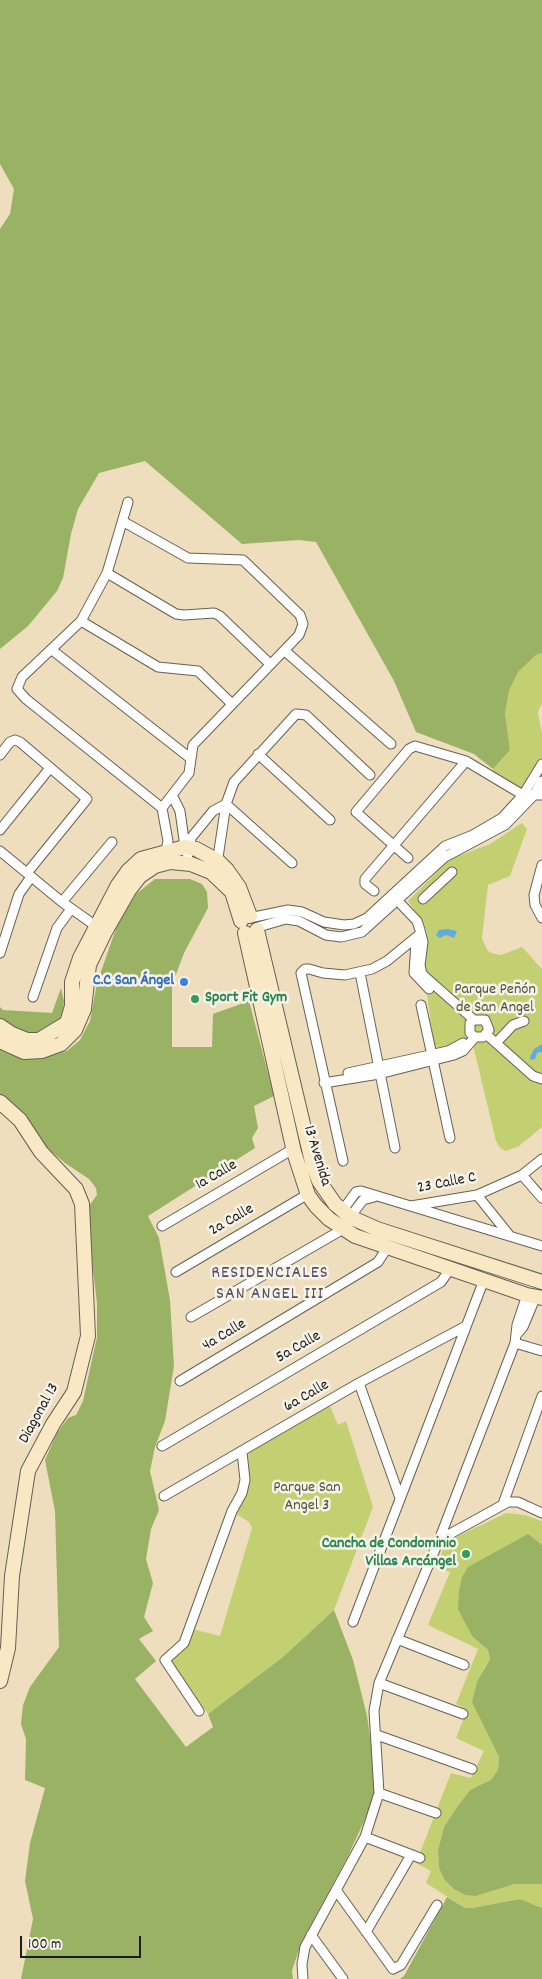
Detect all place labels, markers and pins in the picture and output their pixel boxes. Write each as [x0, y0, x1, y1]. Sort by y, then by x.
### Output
place label: C.C San Ángel [93, 972, 174, 992]
marker: C.C San Ángel [178, 976, 190, 988]
place label: Sport Fit Gym [205, 989, 287, 1009]
marker: Sport Fit Gym [189, 993, 201, 1005]
place label: Cancha de Condominio Villas Arcángel [322, 1535, 456, 1573]
marker: Cancha de Condominio Villas Arcángel [460, 1548, 472, 1560]

